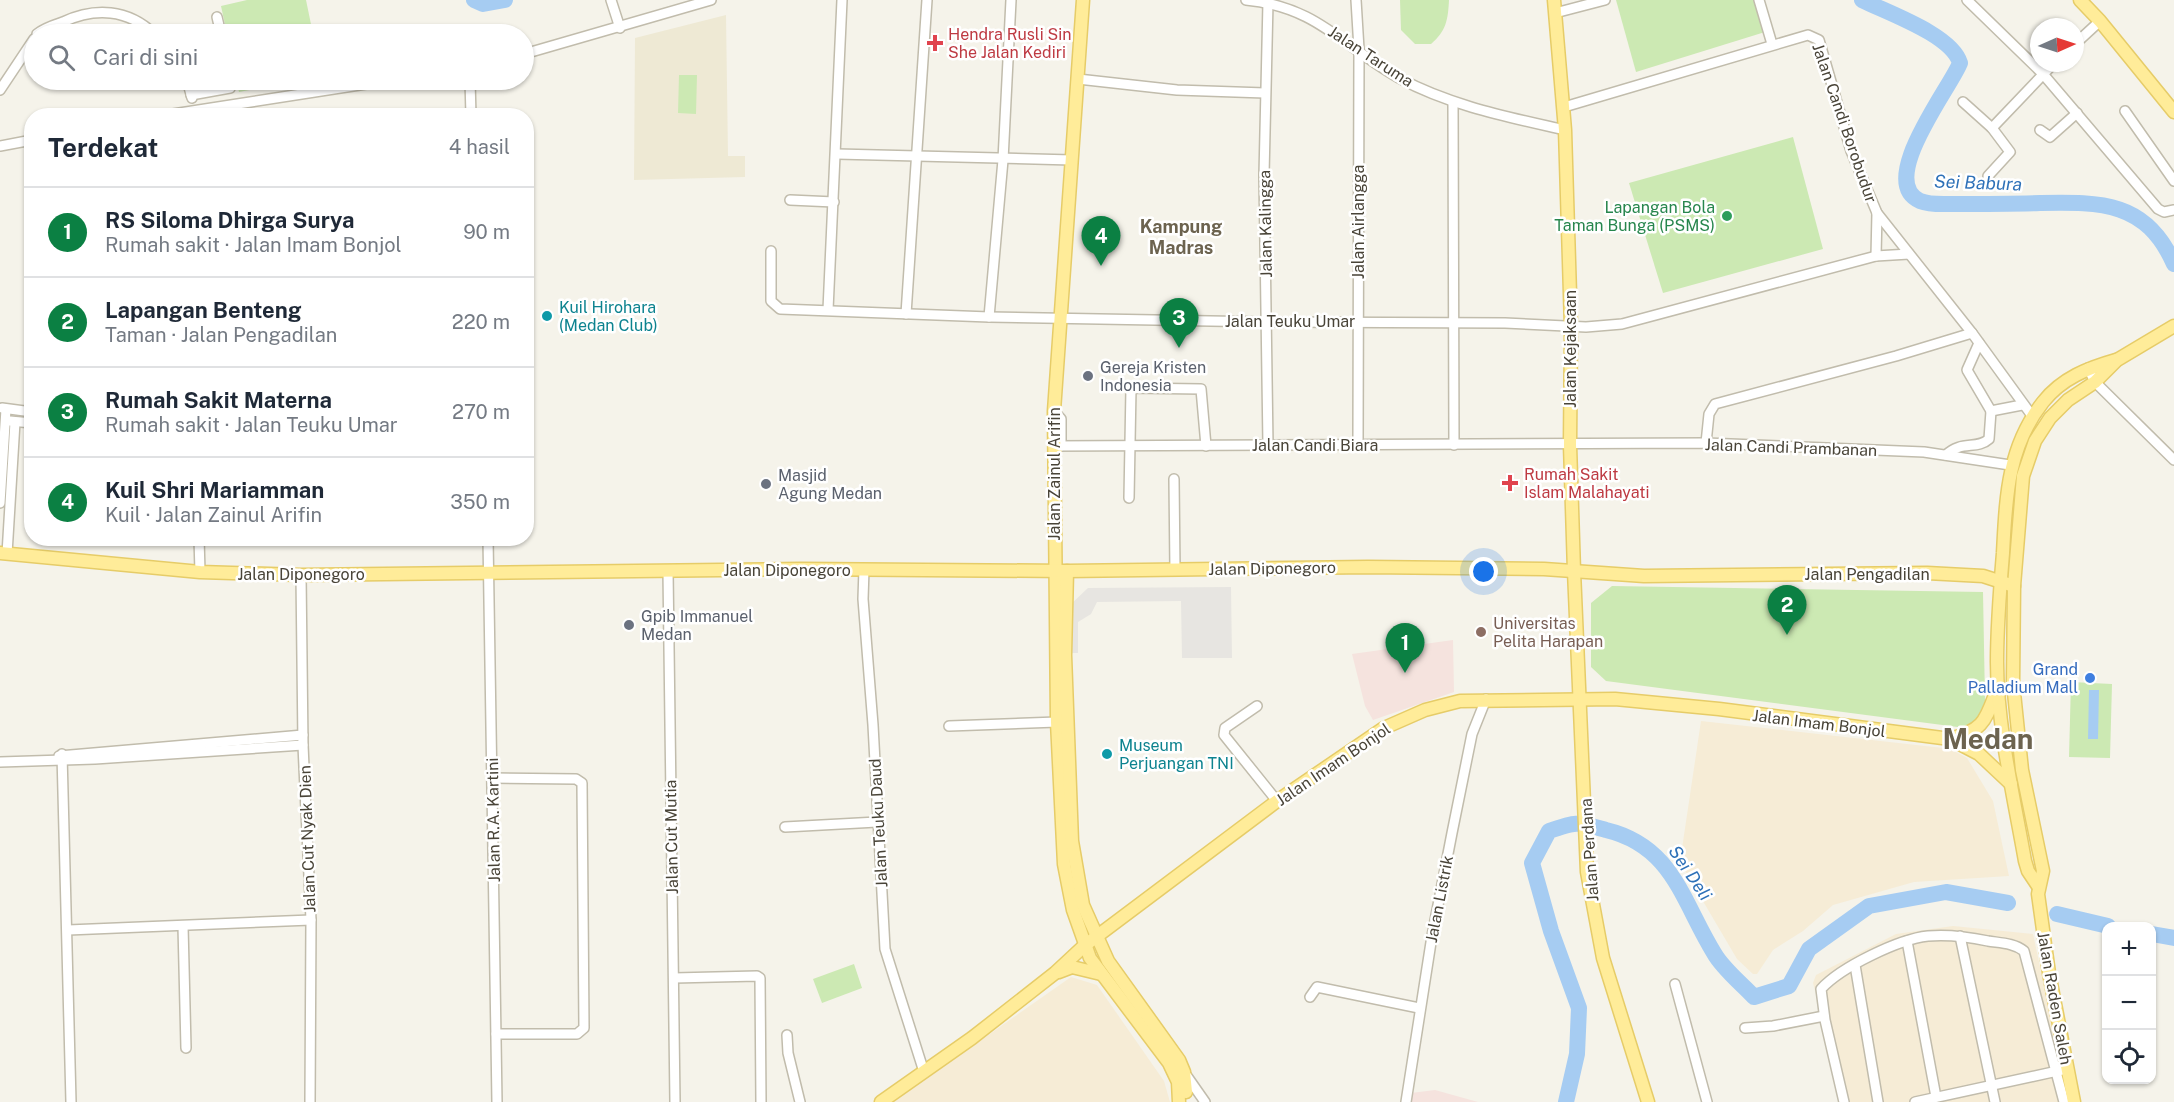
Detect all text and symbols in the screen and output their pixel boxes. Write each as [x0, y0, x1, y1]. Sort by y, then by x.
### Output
north arrow [2030, 18, 2084, 72]
street label: Jalan Taruma [1325, 22, 1417, 91]
search box [24, 24, 534, 90]
place label: Hendra Rusli Sin She Jalan Kediri [948, 25, 1072, 62]
marker: Hendra Rusli Sin She Jalan Kediri [926, 34, 944, 52]
icon: search [45, 41, 78, 74]
street label: Jalan Candi Borobudur [1808, 41, 1881, 205]
text: Cari di sini [93, 44, 198, 70]
text: Terdekat [48, 132, 158, 163]
text: 4 hasil [449, 135, 510, 159]
street label: Jalan Airlangga [1349, 165, 1368, 279]
street label: Jalan Kalingga [1255, 170, 1276, 278]
water label: Sei Babura [1934, 170, 2022, 195]
place label: Lapangan Bola Taman Bunga (PSMS) [1554, 198, 1715, 235]
text: RS Siloma Dhirga Surya [105, 207, 354, 233]
marker: Lapangan Bola Taman Bunga (PSMS) [1720, 209, 1734, 223]
pin: 4 [1082, 216, 1120, 266]
district label: Kampung Madras [1140, 216, 1222, 258]
text: 1 [63, 220, 72, 244]
text: 90 m [463, 220, 510, 244]
text: Rumah sakit · Jalan Imam Bonjol [105, 233, 402, 257]
street label: Jalan Kejaksaan [1561, 290, 1580, 408]
text: Lapangan Benteng [105, 297, 302, 323]
place label: Kuil Hirohara (Medan Club) [559, 298, 658, 335]
pin: 3 [1160, 298, 1198, 348]
marker: Kuil Hirohara (Medan Club) [540, 309, 554, 323]
text: 2 [61, 310, 74, 334]
text: 220 m [452, 310, 510, 334]
street label: Jalan Teuku Umar [1225, 312, 1355, 331]
text: Taman · Jalan Pengadilan [105, 323, 337, 347]
place label: Gereja Kristen Indonesia [1100, 358, 1206, 395]
marker: Gereja Kristen Indonesia [1081, 369, 1095, 383]
text: Rumah Sakit Materna [105, 387, 332, 413]
text: 3 [61, 400, 74, 424]
text: 270 m [452, 400, 510, 424]
street label: Jalan Zainul Arifin [1045, 407, 1064, 541]
text: Rumah sakit · Jalan Teuku Umar [105, 413, 398, 437]
street label: Jalan Candi Prambanan [1704, 435, 1878, 460]
street label: Jalan Candi Biara [1252, 436, 1378, 455]
place label: Rumah Sakit Islam Malahayati [1524, 465, 1649, 502]
place label: Masjid Agung Medan [778, 466, 882, 503]
marker: Rumah Sakit Islam Malahayati [1501, 474, 1519, 492]
text: Kuil Shri Mariamman [105, 477, 324, 503]
marker: Masjid Agung Medan [759, 477, 773, 491]
text: 4 [61, 490, 74, 514]
text: 350 m [450, 490, 510, 514]
text: Kuil · Jalan Zainul Arifin [105, 503, 322, 527]
your location [1469, 557, 1498, 586]
street label: Jalan Diponegoro [1208, 558, 1336, 579]
street label: Jalan Diponegoro [723, 561, 851, 580]
street label: Jalan Diponegoro [237, 565, 365, 584]
street label: Jalan Pengadilan [1804, 565, 1930, 584]
pin: 2 [1768, 586, 1806, 635]
place label: Gpib Immanuel Medan [641, 607, 753, 644]
place label: Universitas Pelita Harapan [1493, 614, 1603, 651]
marker: Gpib Immanuel Medan [622, 618, 636, 632]
pin: 1 [1386, 624, 1424, 673]
marker: Universitas Pelita Harapan [1474, 625, 1488, 639]
place label: Grand Palladium Mall [1968, 660, 2078, 697]
marker: Grand Palladium Mall [2083, 671, 2097, 685]
street label: Jalan Imam Bonjol [1751, 706, 1887, 741]
street label: Jalan Imam Bonjol [1272, 719, 1394, 810]
district label: Medan [1943, 722, 2033, 755]
place label: Museum Perjuangan TNI [1119, 736, 1234, 773]
marker: Museum Perjuangan TNI [1100, 747, 1114, 761]
street label: Jalan R.A. Kartini [483, 758, 504, 882]
street label: Jalan Teuku Daud [866, 758, 891, 888]
street label: Jalan Cut Nyak Dien [295, 765, 320, 913]
street label: Jalan Cut Mutia [661, 779, 682, 894]
street label: Jalan Perdana [1576, 798, 1603, 902]
water label: Sei Deli [1664, 841, 1717, 905]
street label: Jalan Listrik [1422, 854, 1457, 944]
map controls [2102, 922, 2156, 1084]
button: + [2102, 922, 2156, 976]
street label: Jalan Raden Saleh [2033, 930, 2076, 1066]
button: − [2102, 976, 2156, 1030]
button: locate [2102, 1030, 2156, 1084]

